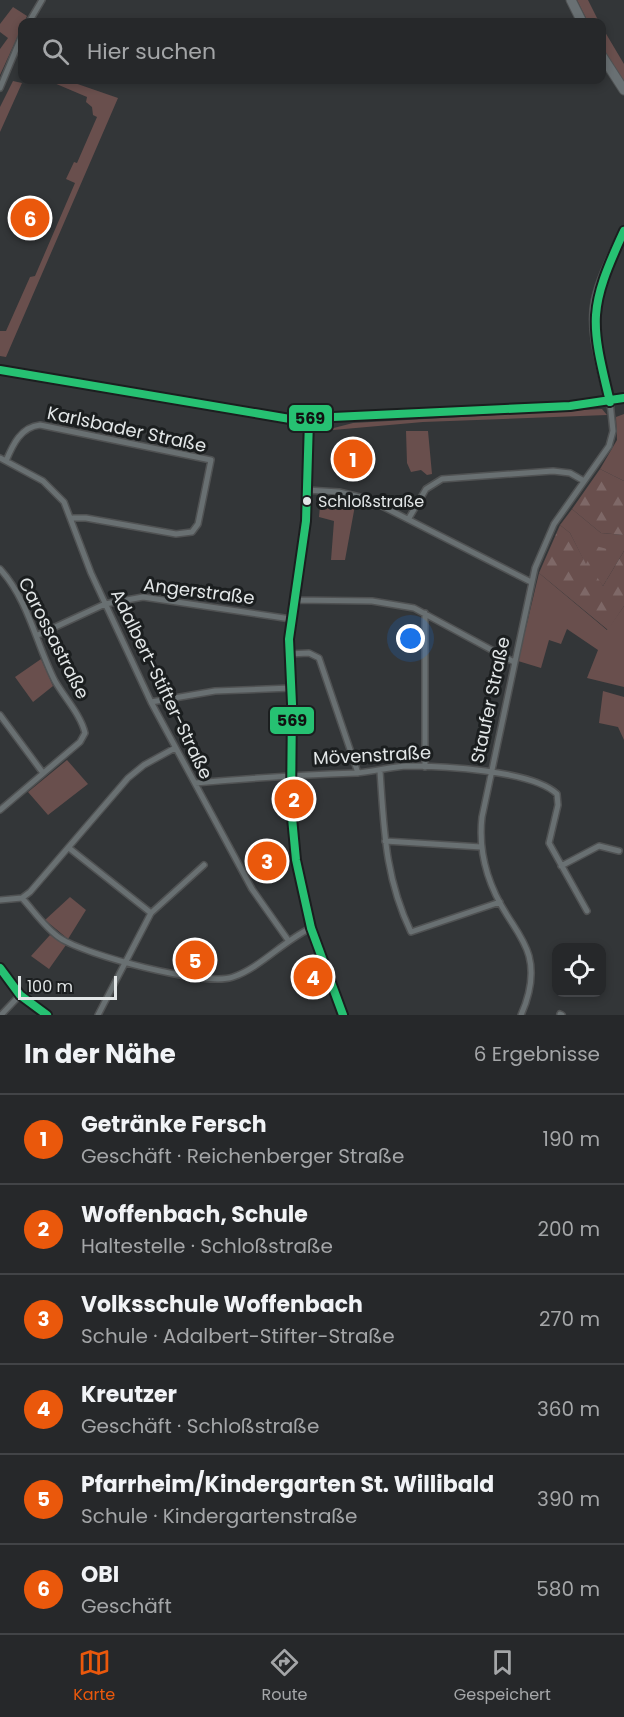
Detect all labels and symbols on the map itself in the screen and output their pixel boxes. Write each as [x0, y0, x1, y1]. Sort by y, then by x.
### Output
pin: 6 [10, 196, 50, 240]
street label: Karlsbader Straße [45, 400, 209, 458]
line badge: 569 [288, 404, 333, 432]
text: 569 [295, 407, 325, 430]
pin: 1 [334, 436, 372, 482]
place label: Schloßstraße [318, 490, 424, 513]
marker: Schloßstraße [301, 495, 313, 507]
street label: Angerstraße [142, 572, 256, 610]
street label: Carossastraße [13, 573, 95, 703]
street label: Adalbert-Stifter-Straße [105, 585, 219, 783]
your location [396, 624, 425, 653]
street label: Staufer Straße [464, 634, 516, 766]
line badge: 569 [269, 706, 315, 735]
text: 569 [277, 709, 307, 732]
street label: Mövenstraße [312, 739, 432, 771]
pin: 2 [274, 776, 314, 822]
pin: 3 [248, 838, 286, 884]
pin: 5 [176, 938, 214, 982]
pin: 4 [294, 954, 332, 1000]
scale bar [18, 973, 117, 1001]

